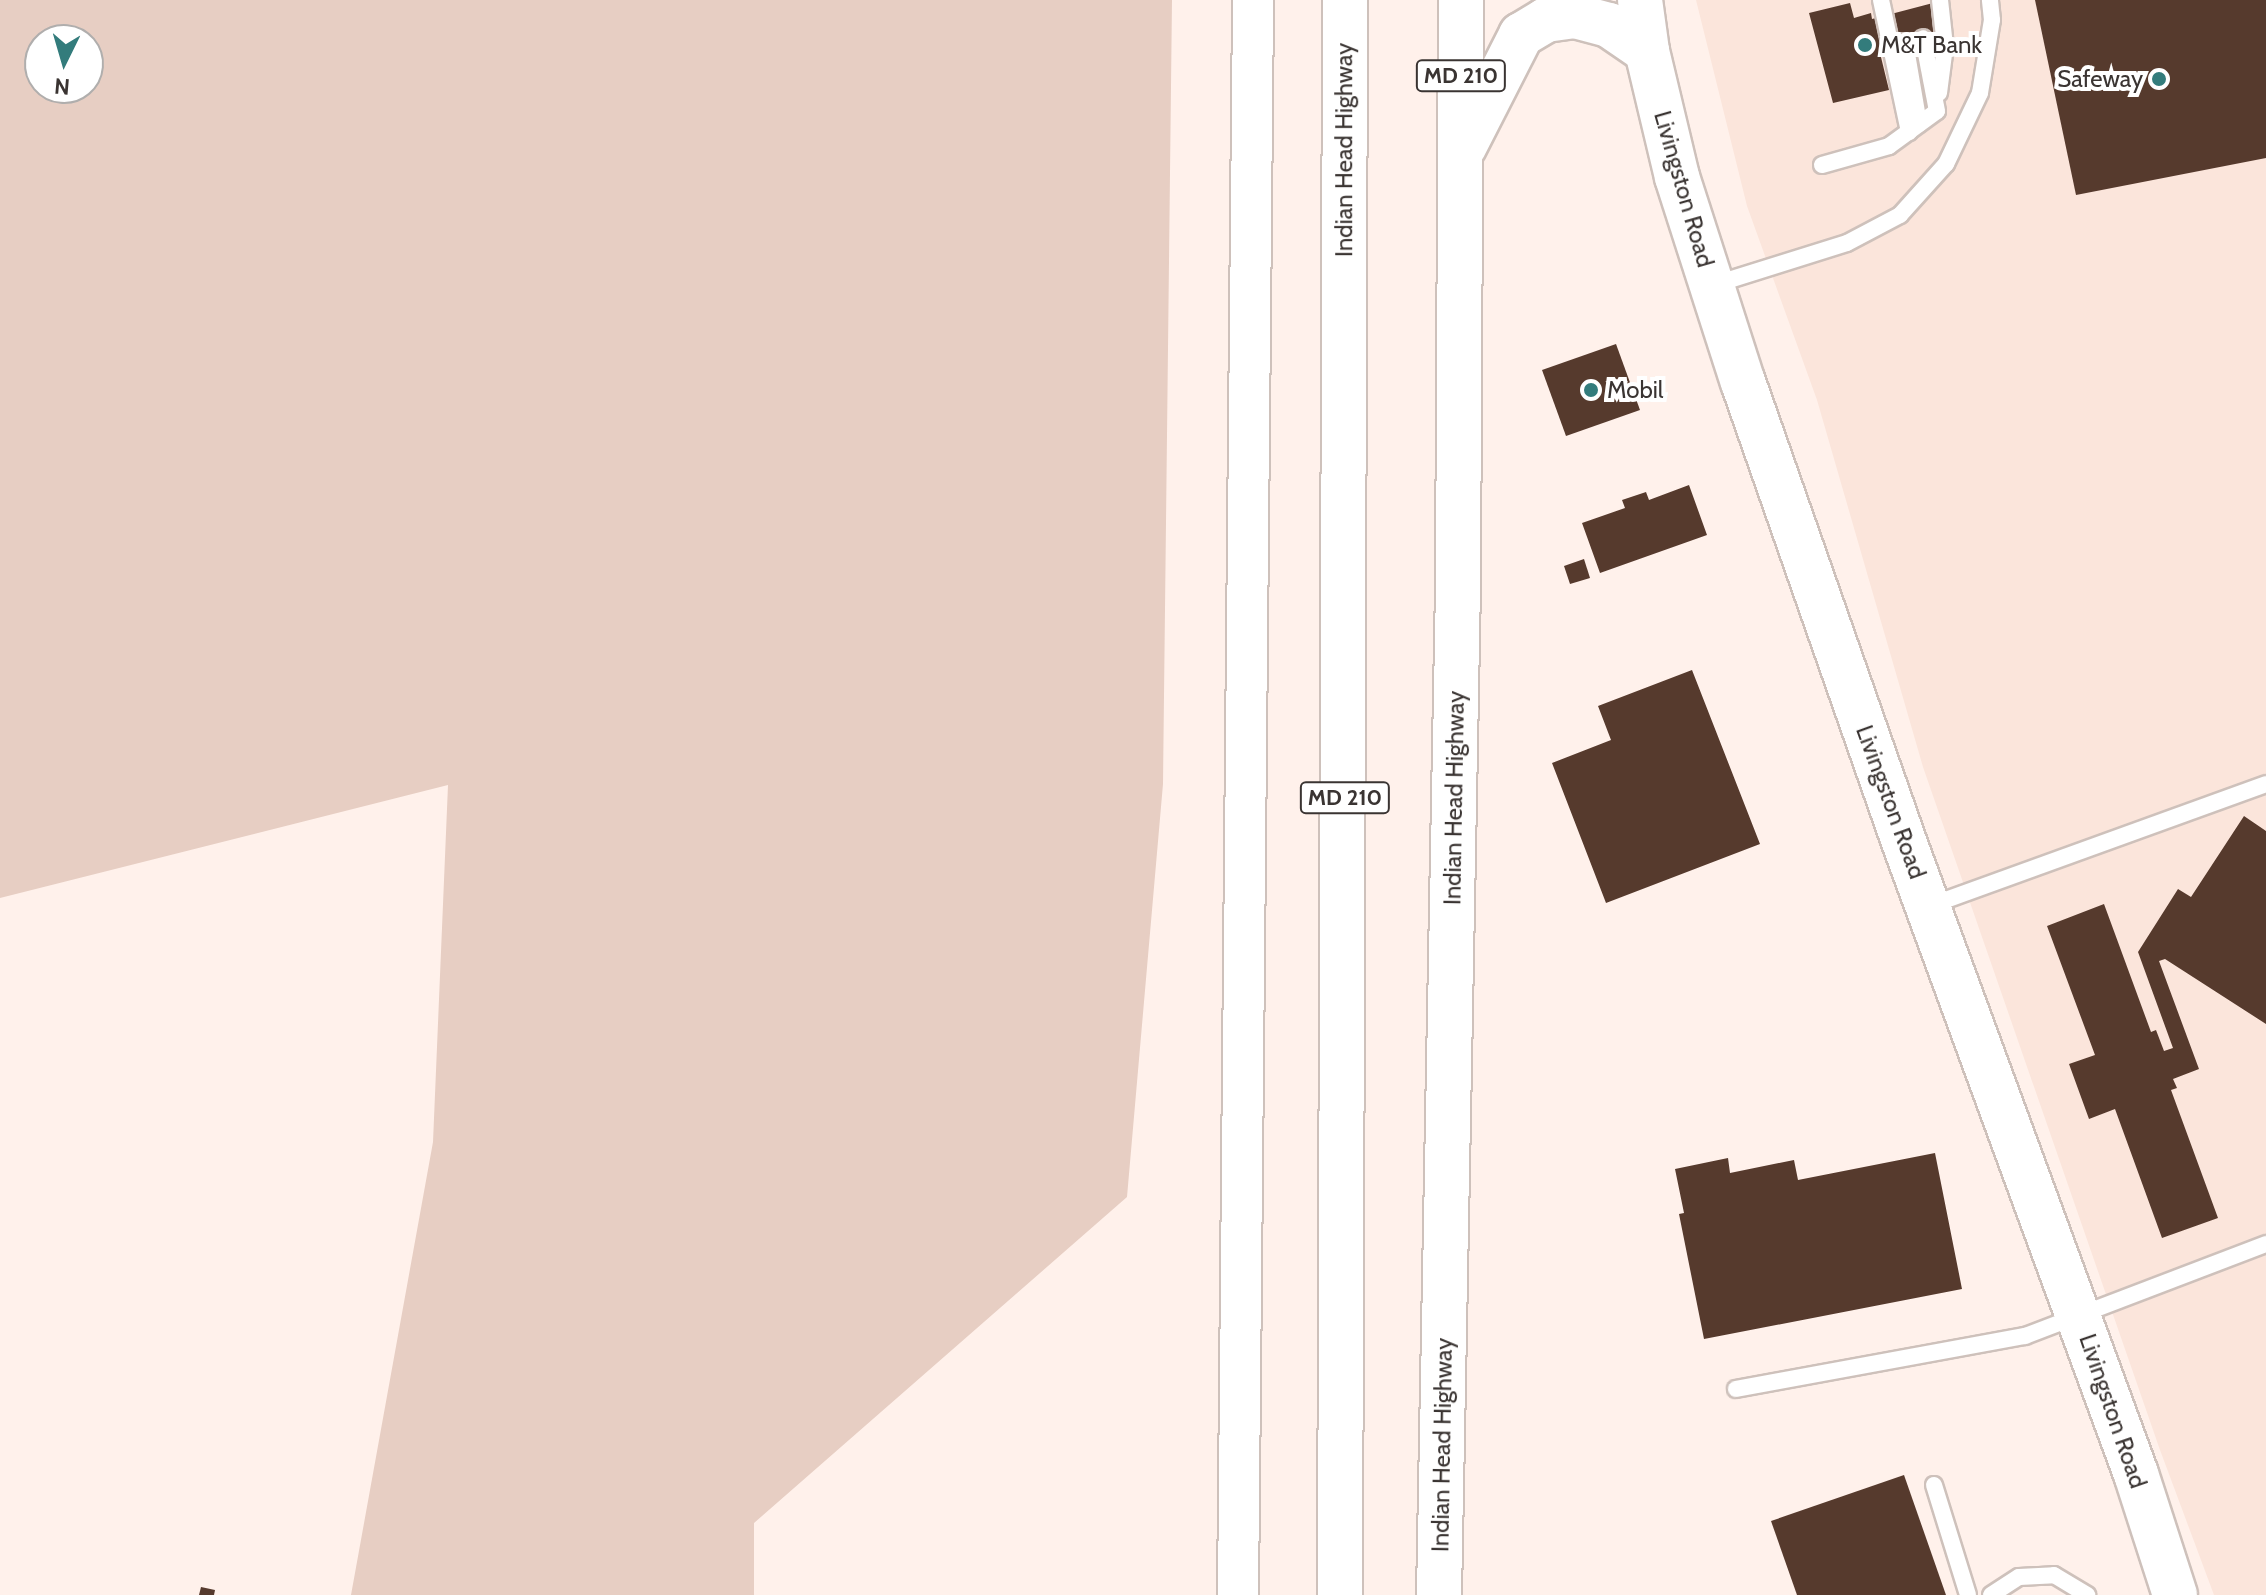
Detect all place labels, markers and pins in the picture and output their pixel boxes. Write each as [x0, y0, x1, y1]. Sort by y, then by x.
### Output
place label: M&T Bank [1881, 31, 1982, 59]
marker: M&T Bank [1856, 36, 1874, 54]
place label: Safeway [2057, 65, 2143, 93]
marker: Safeway [2150, 70, 2168, 88]
place label: Mobil [1607, 376, 1663, 404]
marker: Mobil [1582, 381, 1600, 399]

